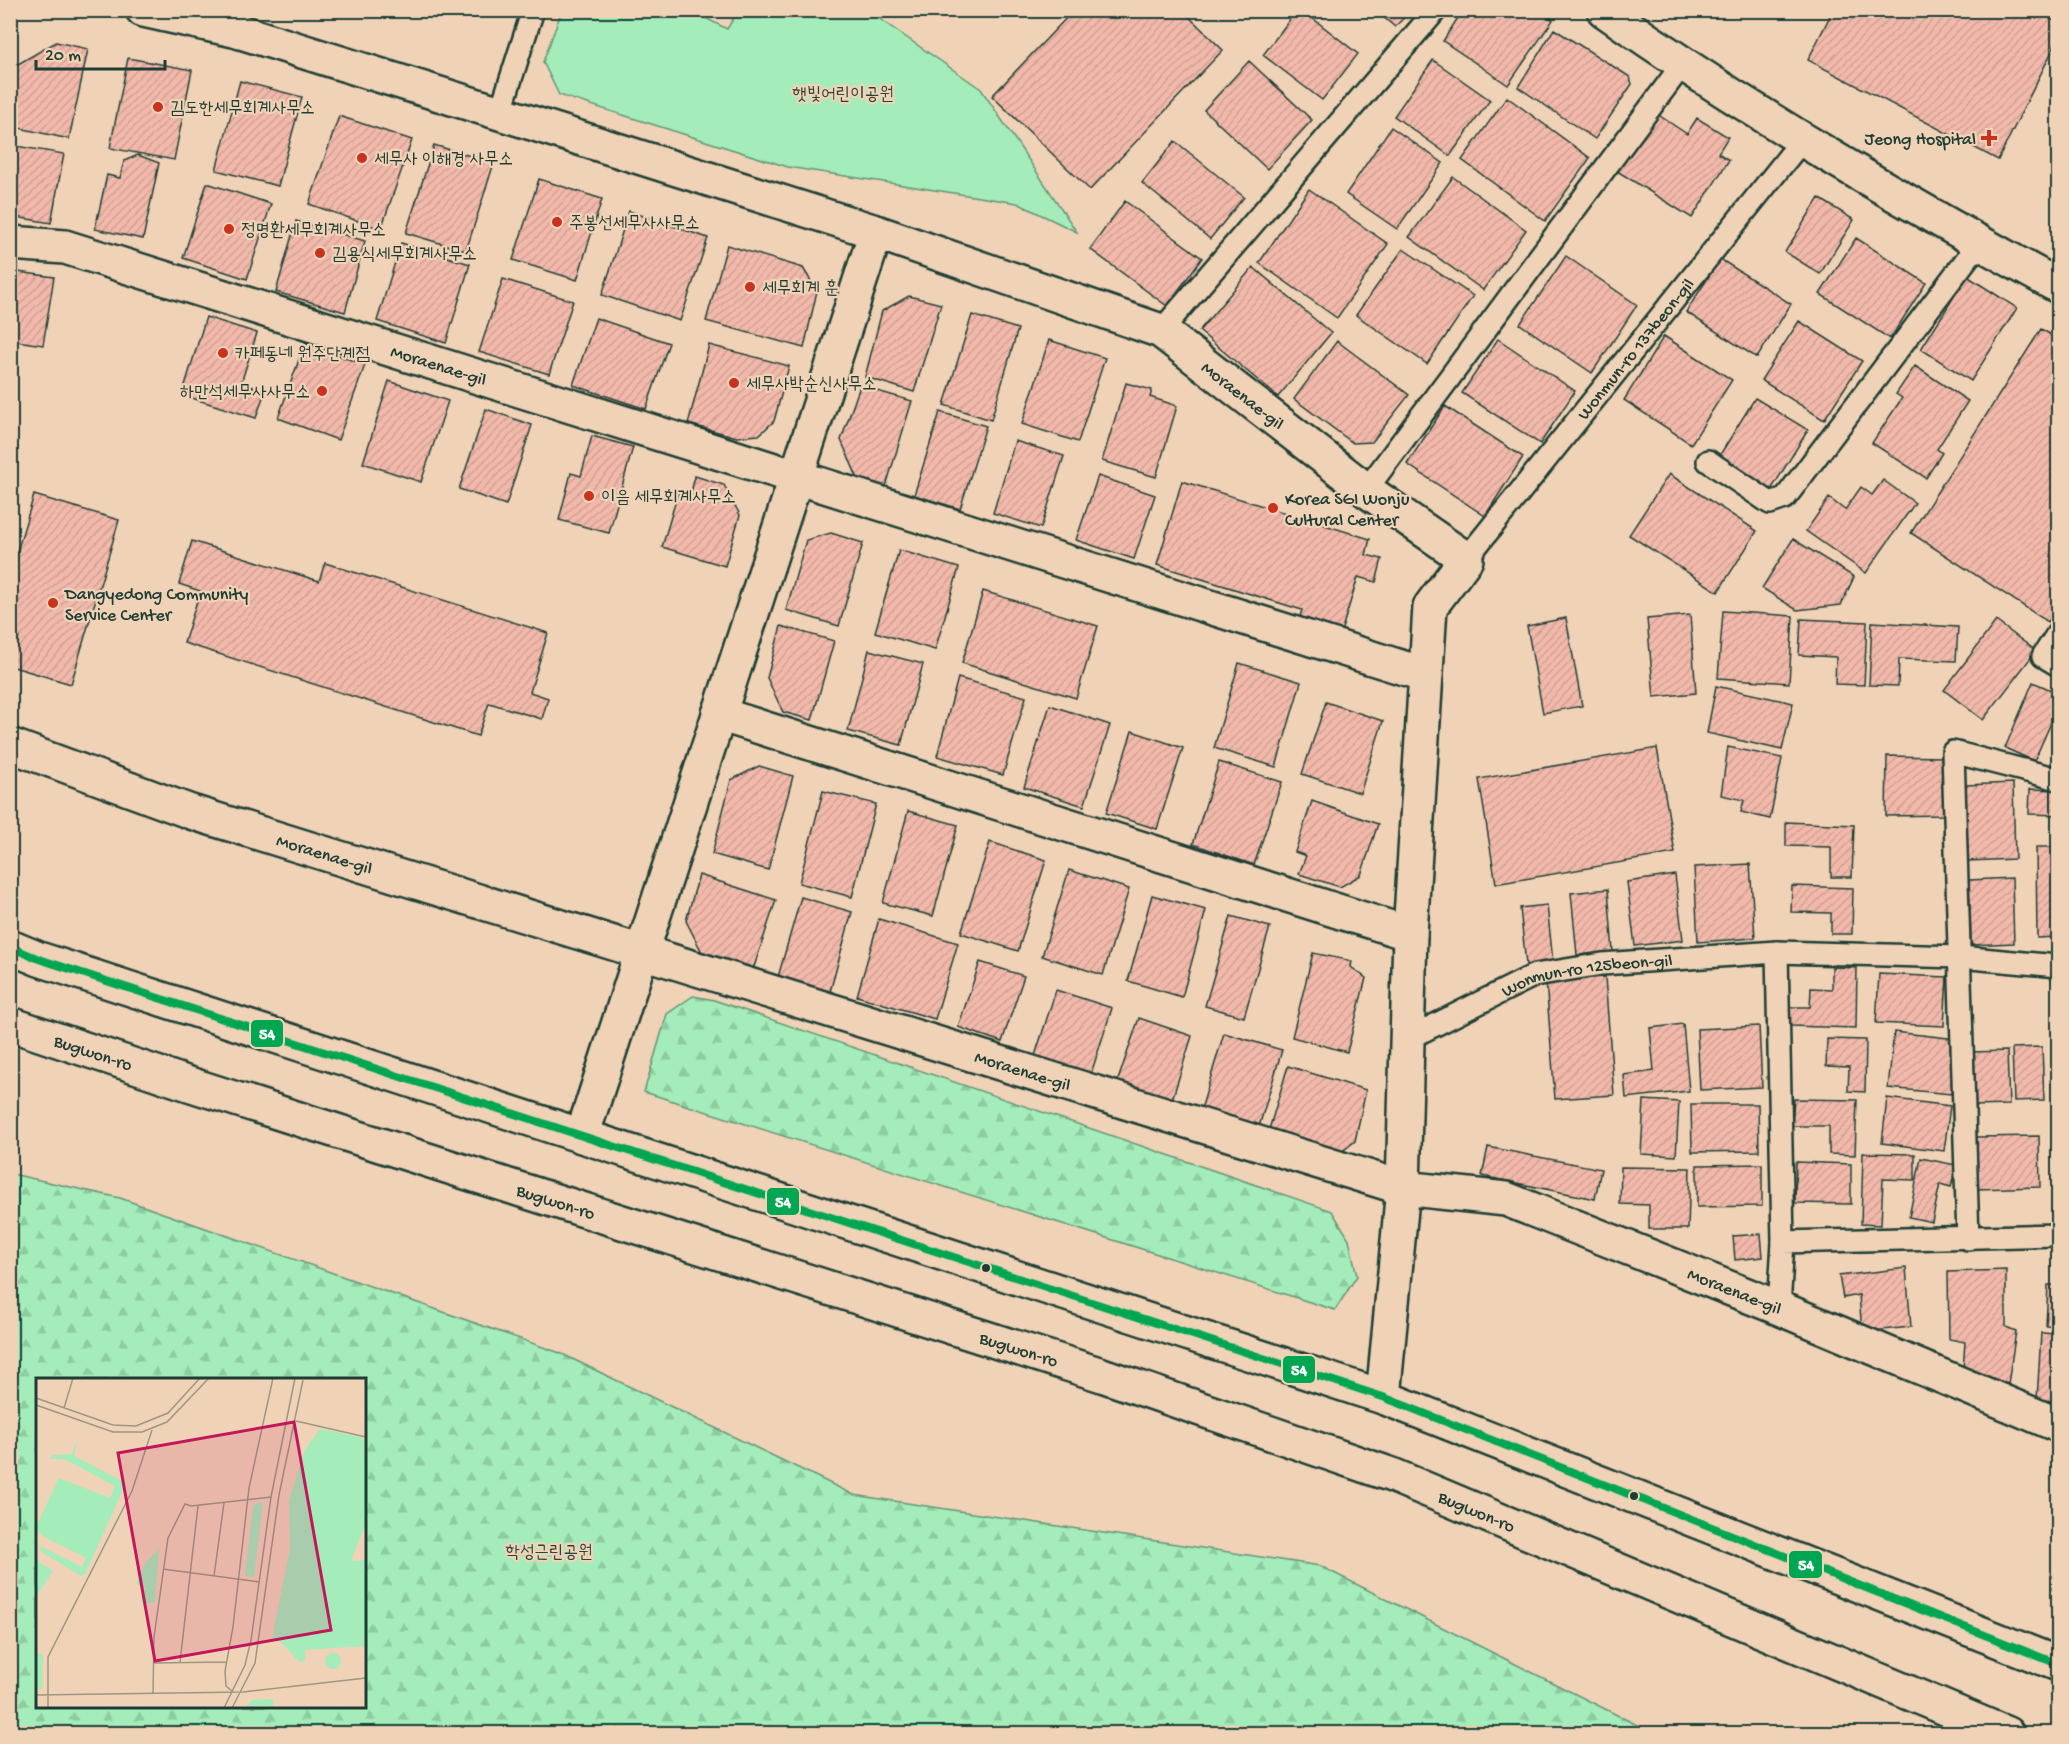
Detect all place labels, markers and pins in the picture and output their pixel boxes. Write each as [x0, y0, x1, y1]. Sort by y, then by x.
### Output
place label: 김도한세무회계사무소 [170, 99, 315, 120]
marker: 김도한세무회계사무소 [151, 100, 165, 114]
marker: Jeong Hospital [1980, 129, 1998, 147]
place label: Jeong Hospital [1864, 130, 1976, 151]
place label: 세무사 이해경 사무소 [374, 150, 513, 171]
marker: 세무사 이해경 사무소 [355, 151, 369, 165]
place label: 주봉선세무사사무소 [569, 214, 699, 235]
marker: 주봉선세무사사무소 [550, 215, 564, 229]
place label: 정명환세무회계사무소 [241, 221, 386, 242]
marker: 정명환세무회계사무소 [222, 222, 236, 236]
place label: 김용식세무회계사무소 [332, 245, 477, 266]
marker: 김용식세무회계사무소 [313, 246, 327, 260]
place label: 세무회계 훈 [762, 279, 839, 300]
marker: 세무회계 훈 [743, 280, 757, 294]
place label: 카페동네 원주단계점 [235, 345, 370, 366]
marker: 카페동네 원주단계점 [216, 346, 230, 360]
place label: 세무사박순신사무소 [746, 375, 876, 396]
marker: 세무사박순신사무소 [727, 376, 741, 390]
place label: 하만석세무사사무소 [180, 383, 310, 404]
marker: 하만석세무사사무소 [315, 384, 329, 398]
place label: 이음 세무회계사무소 [601, 488, 736, 509]
marker: 이음 세무회계사무소 [582, 489, 596, 503]
place label: Korea SGI Wonju Cultural Center [1285, 490, 1410, 532]
marker: Korea SGI Wonju Cultural Center [1266, 501, 1280, 515]
place label: Dangyedong Community Service Center [64, 585, 249, 627]
marker: Dangyedong Community Service Center [46, 596, 60, 610]
unlabelled marker [980, 1262, 992, 1274]
unlabelled marker [1628, 1490, 1640, 1502]

